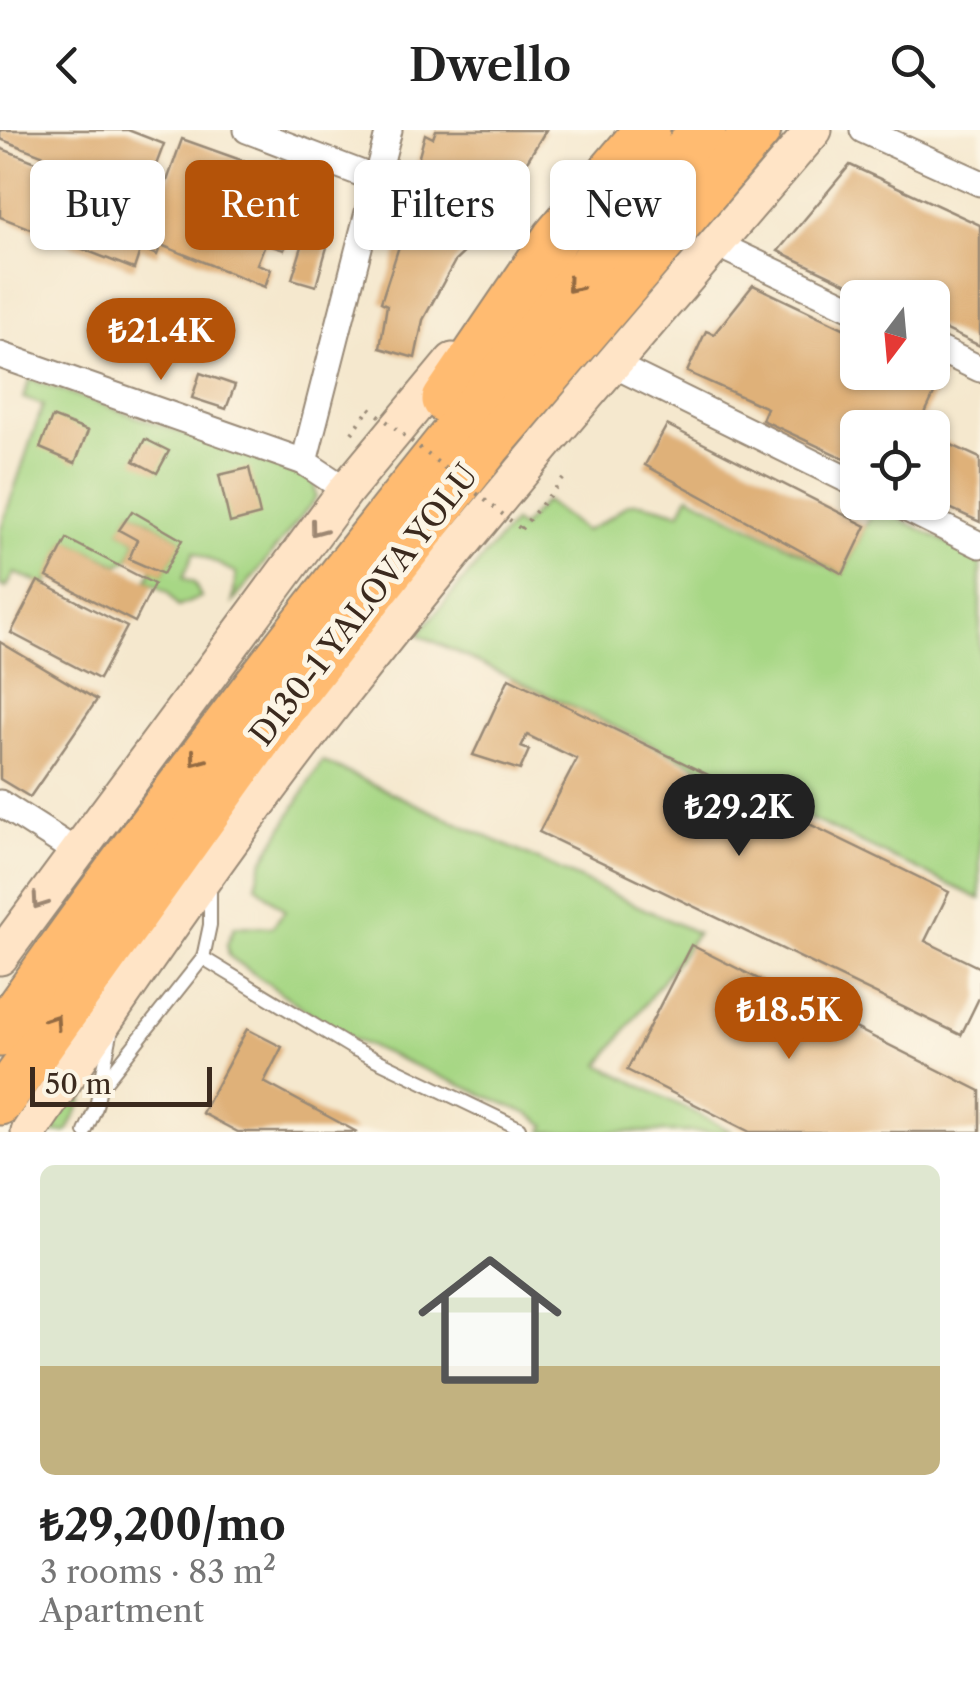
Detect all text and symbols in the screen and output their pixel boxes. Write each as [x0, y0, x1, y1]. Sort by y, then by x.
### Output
text: Dwello [409, 37, 571, 93]
icon: back [40, 38, 95, 93]
icon: search [885, 38, 940, 93]
chip: Buy [30, 160, 165, 250]
chip: Rent [185, 160, 334, 250]
chip: Filters [354, 160, 530, 250]
chip: New [550, 160, 696, 250]
one-way arrow [567, 274, 585, 292]
north arrow [840, 280, 950, 390]
map controls [840, 280, 950, 520]
pin: ₺21.4K [80, 298, 242, 383]
text: ₺21.4K [109, 311, 213, 350]
button: locate [840, 410, 950, 520]
street label: D130-1 YALOVA YOLU [242, 456, 486, 753]
one-way arrow [311, 518, 328, 536]
one-way arrow [191, 748, 208, 766]
pin: ₺29.2K [658, 774, 820, 859]
text: ₺29.2K [685, 787, 793, 826]
one-way arrow [33, 891, 51, 909]
pin: ₺18.5K [708, 977, 870, 1062]
text: ₺18.5K [737, 990, 841, 1029]
one-way arrow [42, 1014, 61, 1032]
scale bar [30, 1062, 212, 1106]
text: 50 m [45, 1067, 112, 1101]
icon: home [400, 1230, 580, 1410]
text: ₺29,200/mo [40, 1499, 286, 1551]
text: 3 rooms · 83 m² [40, 1552, 276, 1591]
text: Apartment [40, 1591, 204, 1630]

